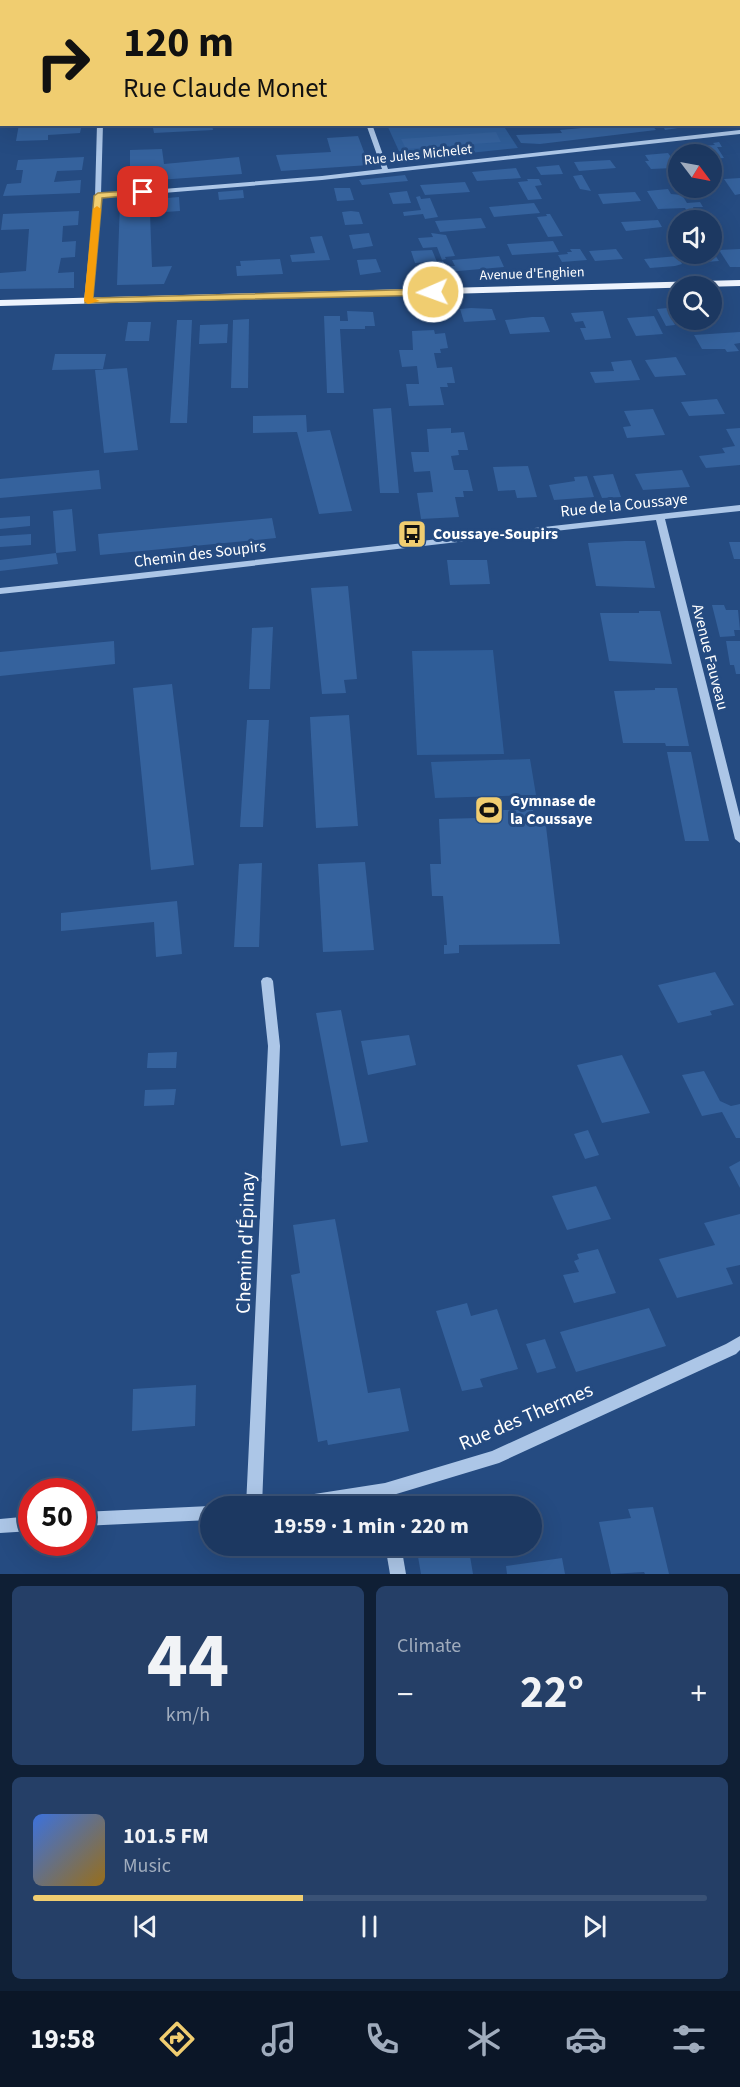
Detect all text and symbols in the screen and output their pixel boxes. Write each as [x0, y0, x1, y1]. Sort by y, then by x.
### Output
text: 120 m [123, 13, 234, 73]
icon: right [24, 24, 102, 102]
text: Rue Claude Monet [123, 69, 328, 108]
street label: Rue Jules Michelet [363, 139, 473, 171]
north arrow [668, 144, 722, 198]
map controls [668, 144, 722, 330]
pin [117, 166, 168, 217]
icon: arrive [126, 175, 159, 208]
button: sound [668, 210, 722, 264]
position arrow [401, 260, 465, 324]
street label: Avenue d'Enghien [479, 262, 585, 286]
button: search [668, 276, 722, 330]
street label: Rue de la Coussaye [559, 487, 689, 523]
bus stop icon: Coussaye-Soupirs [396, 518, 428, 550]
place label: Coussaye-Soupirs [433, 523, 558, 545]
street label: Chemin des Soupirs [133, 535, 267, 573]
street label: Avenue Fauveau [686, 602, 734, 712]
place label: Gymnase de la Coussaye [510, 790, 596, 830]
sports icon: Gymnase de la Coussaye [473, 794, 505, 826]
street label: Chemin d'Épinay [230, 1171, 262, 1314]
street label: Rue des Thermes [455, 1376, 597, 1458]
speed limit sign: 50 [18, 1478, 96, 1556]
text: 19:59 · 1 min · 220 m [273, 1510, 469, 1542]
text: 44 [147, 1606, 229, 1717]
text: Climate [397, 1632, 461, 1660]
text: 22° [520, 1661, 584, 1725]
text: − [397, 1671, 413, 1718]
text: + [691, 1671, 707, 1718]
text: km/h [166, 1701, 210, 1729]
text: 101.5 FM [123, 1820, 209, 1852]
text: Music [123, 1852, 171, 1880]
icon: previous [129, 1910, 162, 1943]
icon: pause [353, 1910, 386, 1943]
icon: next [578, 1910, 611, 1943]
icon: directions [156, 2018, 198, 2060]
icon: music [258, 2018, 300, 2060]
icon: phone [361, 2018, 403, 2060]
icon: climate [463, 2018, 505, 2060]
icon: car [565, 2018, 607, 2060]
icon: filters [668, 2018, 710, 2060]
text: 19:58 [30, 2020, 95, 2059]

